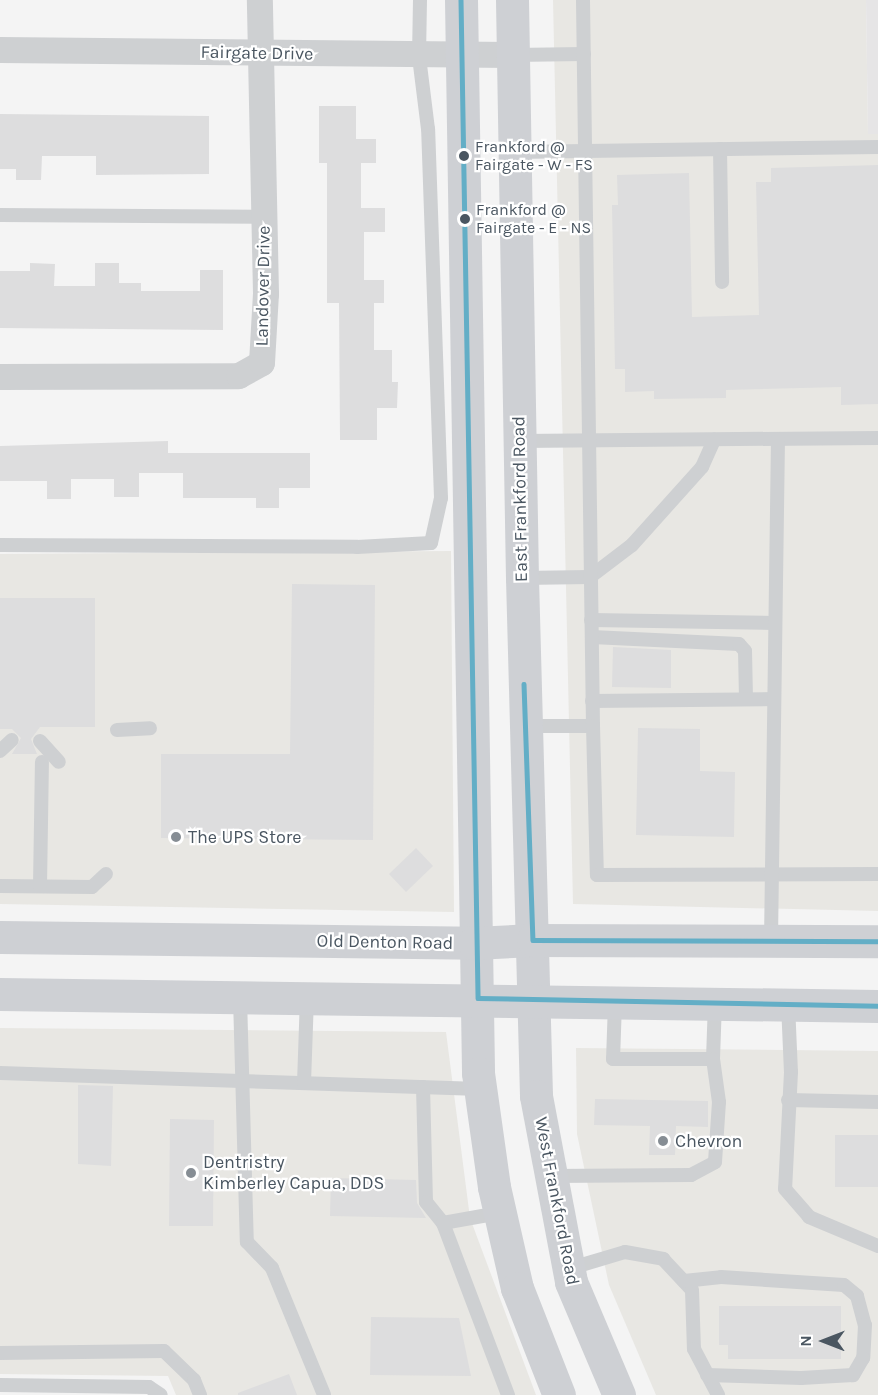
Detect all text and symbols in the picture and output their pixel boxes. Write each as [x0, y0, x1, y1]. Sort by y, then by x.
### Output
street label: Fairgate Drive [200, 41, 314, 65]
place label: Frankford @ Fairgate - W - FS [475, 137, 593, 175]
marker: Frankford @ Fairgate - W - FS [458, 150, 470, 162]
place label: Frankford @ Fairgate - E - NS [476, 200, 591, 238]
marker: Frankford @ Fairgate - E - NS [459, 213, 471, 225]
street label: Landover Drive [251, 225, 275, 347]
street label: East Frankford Road [508, 416, 532, 582]
place label: The UPS Store [188, 826, 301, 848]
marker: The UPS Store [169, 830, 183, 844]
street label: Old Denton Road [316, 930, 454, 954]
street label: West Frankford Road [530, 1115, 584, 1287]
place label: Chevron [675, 1130, 742, 1152]
marker: Chevron [656, 1134, 670, 1148]
place label: Dentristry Kimberley Capua, DDS [203, 1152, 384, 1194]
marker: Dentristry Kimberley Capua, DDS [184, 1166, 198, 1180]
north arrow [794, 1311, 854, 1371]
text: N [796, 1335, 815, 1347]

